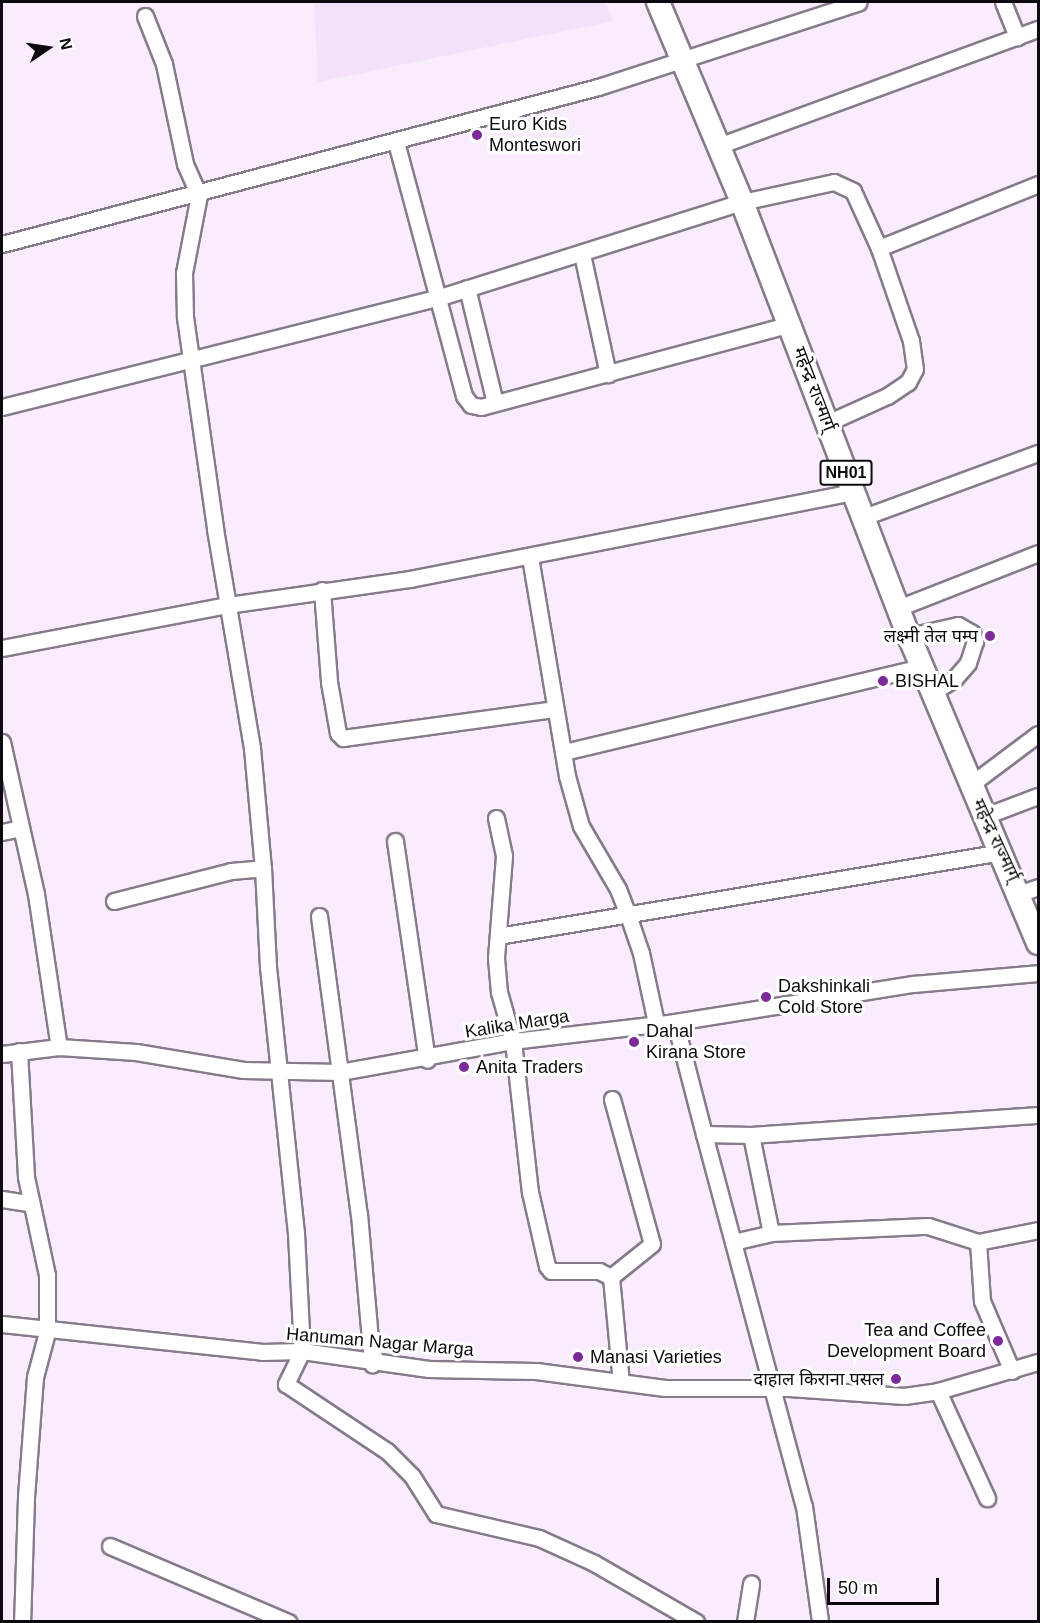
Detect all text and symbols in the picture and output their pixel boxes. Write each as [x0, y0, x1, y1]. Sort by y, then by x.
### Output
north arrow [18, 18, 78, 78]
text: N [56, 36, 76, 51]
place label: Euro Kids Monteswori [489, 114, 581, 156]
marker: Euro Kids Monteswori [470, 128, 484, 142]
street label: महेन्द्र राज्मार्ग् [788, 344, 840, 434]
road number: NH01 [819, 460, 873, 486]
place label: लक्ष्मी तेल पम्प [884, 625, 978, 647]
marker: लक्ष्मी तेल पम्प [983, 629, 997, 643]
place label: BISHAL [895, 670, 959, 692]
marker: BISHAL [876, 674, 890, 688]
street label: महेन्द्र राज्मार्ग् [968, 795, 1024, 885]
place label: Dakshinkali Cold Store [778, 976, 870, 1018]
marker: Dakshinkali Cold Store [759, 990, 773, 1004]
street label: Kalika Marga [463, 1005, 571, 1043]
place label: Dahal Kirana Store [646, 1021, 746, 1064]
marker: Dahal Kirana Store [627, 1035, 641, 1049]
place label: Anita Traders [476, 1056, 583, 1078]
marker: Anita Traders [457, 1060, 471, 1074]
place label: Tea and Coffee Development Board [827, 1320, 986, 1362]
street label: Hanuman Nagar Marga [285, 1323, 475, 1361]
marker: Tea and Coffee Development Board [991, 1334, 1005, 1348]
place label: Manasi Varieties [590, 1346, 722, 1368]
marker: Manasi Varieties [571, 1350, 585, 1364]
place label: दाहाल किराना पसल [754, 1368, 884, 1390]
marker: दाहाल किराना पसल [889, 1372, 903, 1386]
scale bar [830, 1566, 942, 1604]
text: 50 m [838, 1578, 878, 1598]

